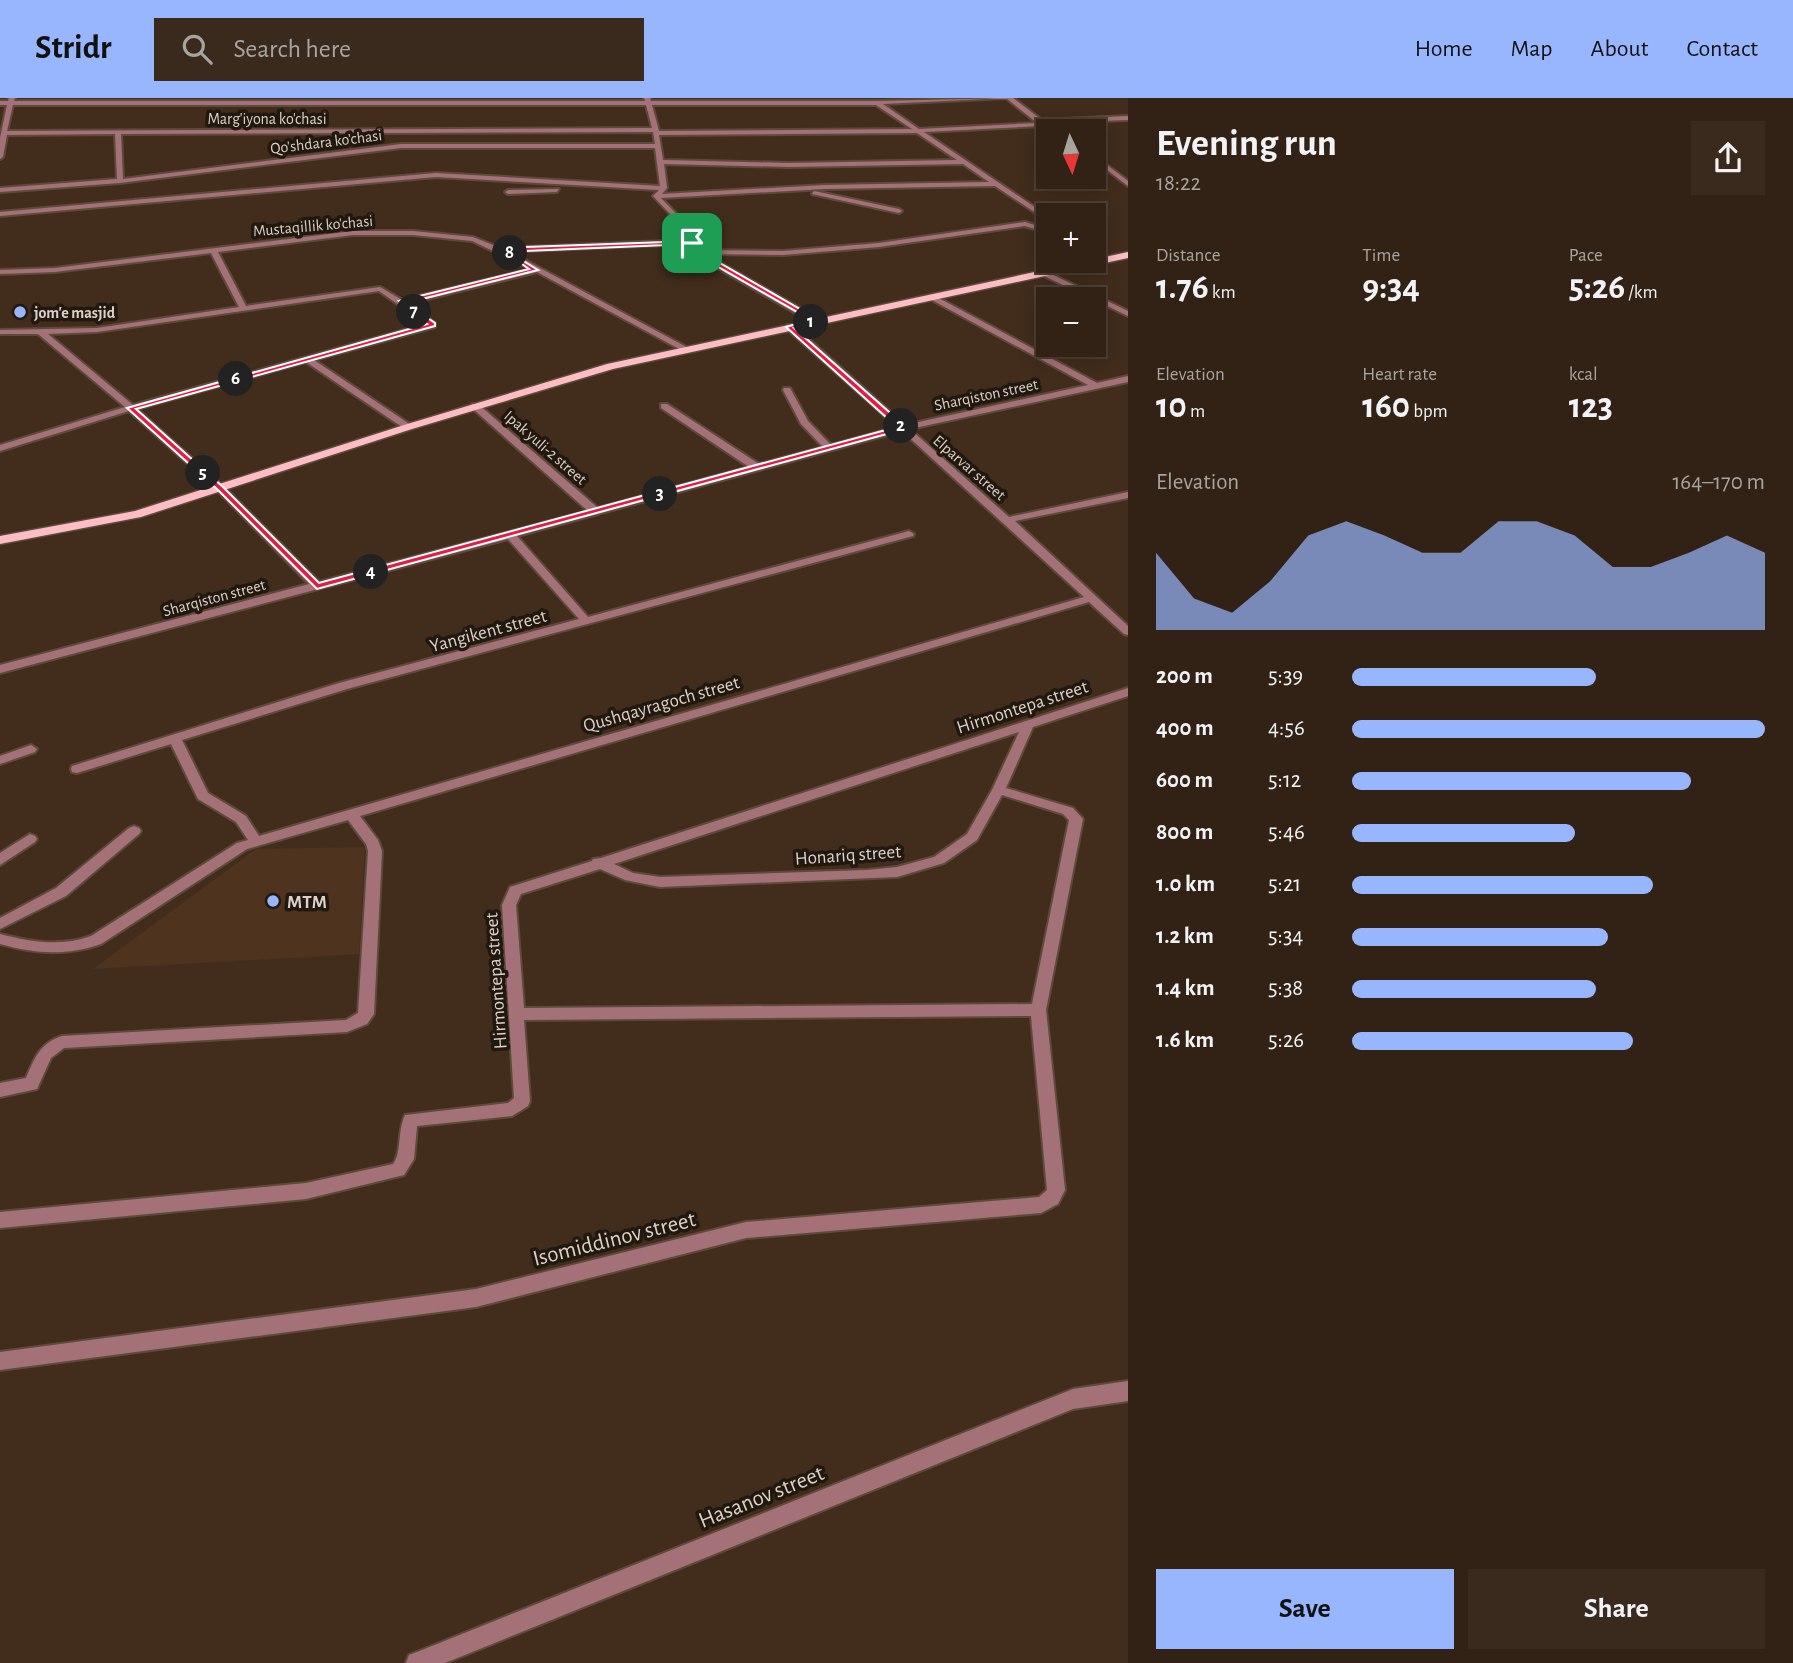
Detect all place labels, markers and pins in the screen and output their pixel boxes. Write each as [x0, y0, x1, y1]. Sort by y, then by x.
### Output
pin [662, 213, 722, 273]
pin: 8 [492, 236, 528, 270]
pin: 7 [396, 294, 432, 330]
marker: jom'e masjid [12, 304, 28, 320]
pin: 1 [794, 304, 828, 340]
place label: jom'e masjid [34, 305, 116, 322]
pin: 6 [218, 362, 254, 396]
pin: 2 [884, 408, 918, 444]
pin: 5 [186, 456, 220, 490]
pin: 3 [642, 476, 678, 512]
pin: 4 [354, 554, 388, 589]
marker: MTM [265, 893, 281, 909]
place label: MTM [287, 893, 327, 912]

